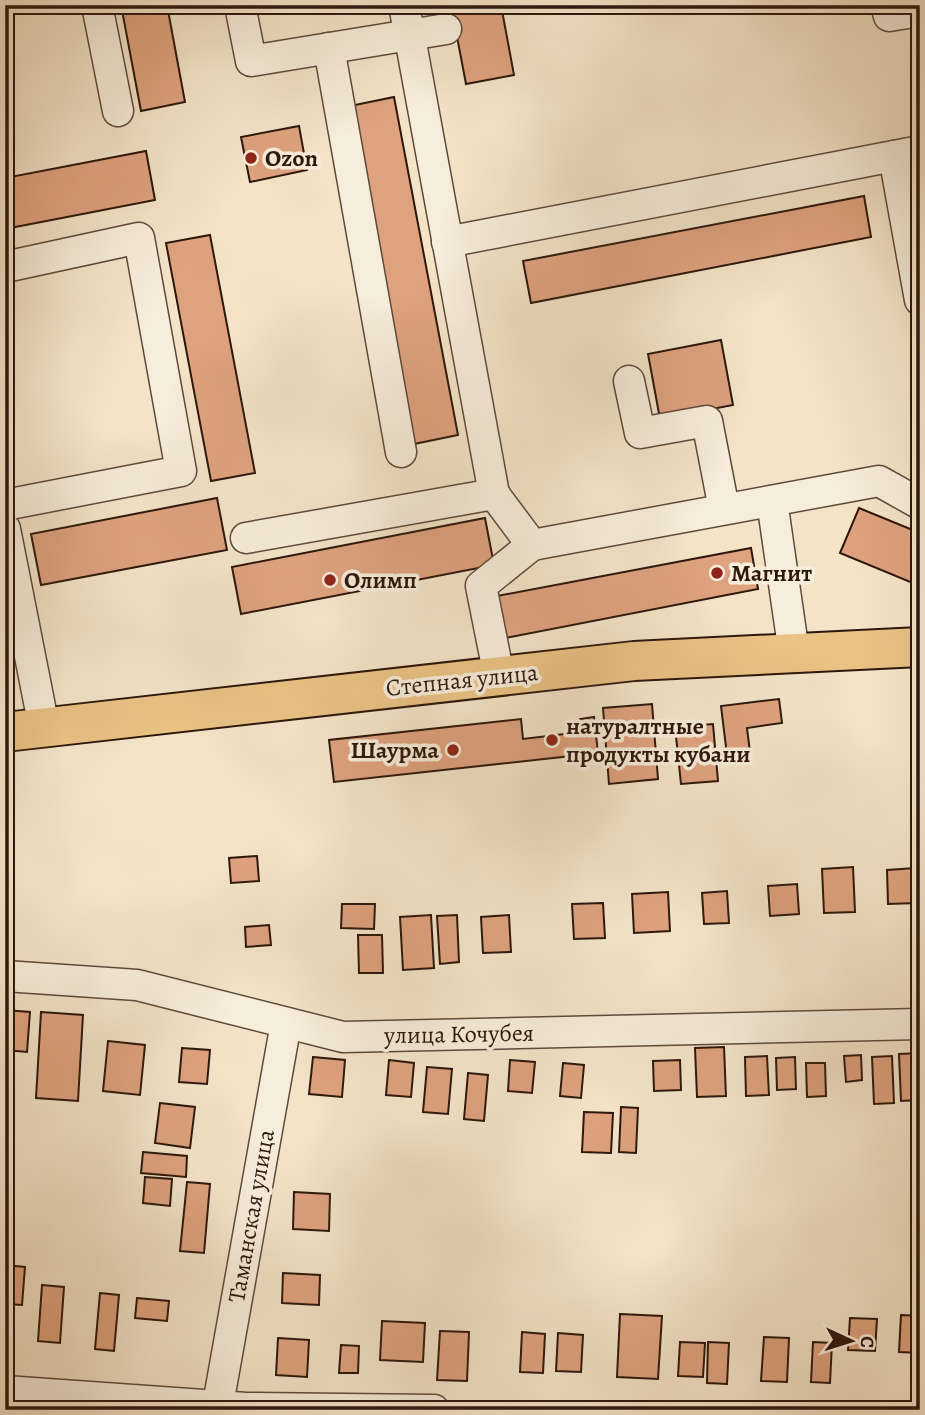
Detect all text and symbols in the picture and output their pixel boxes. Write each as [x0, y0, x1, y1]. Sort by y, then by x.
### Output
place label: Ozon [265, 142, 319, 174]
marker: Ozon [243, 150, 259, 166]
place label: Магнит [731, 557, 812, 589]
place label: Олимп [344, 564, 417, 596]
marker: Магнит [709, 565, 725, 581]
marker: Олимп [322, 572, 338, 588]
street label: Степная улица [384, 656, 540, 704]
place label: натуралтные продукты кубани [566, 710, 751, 770]
marker: натуралтные продукты кубани [544, 732, 560, 748]
place label: Шаурма [350, 734, 440, 766]
marker: Шаурма [445, 742, 461, 758]
street label: улица Кочубея [383, 1017, 534, 1051]
street label: Таманская улица [220, 1127, 282, 1305]
north arrow [816, 1306, 886, 1376]
text: С [854, 1335, 880, 1349]

